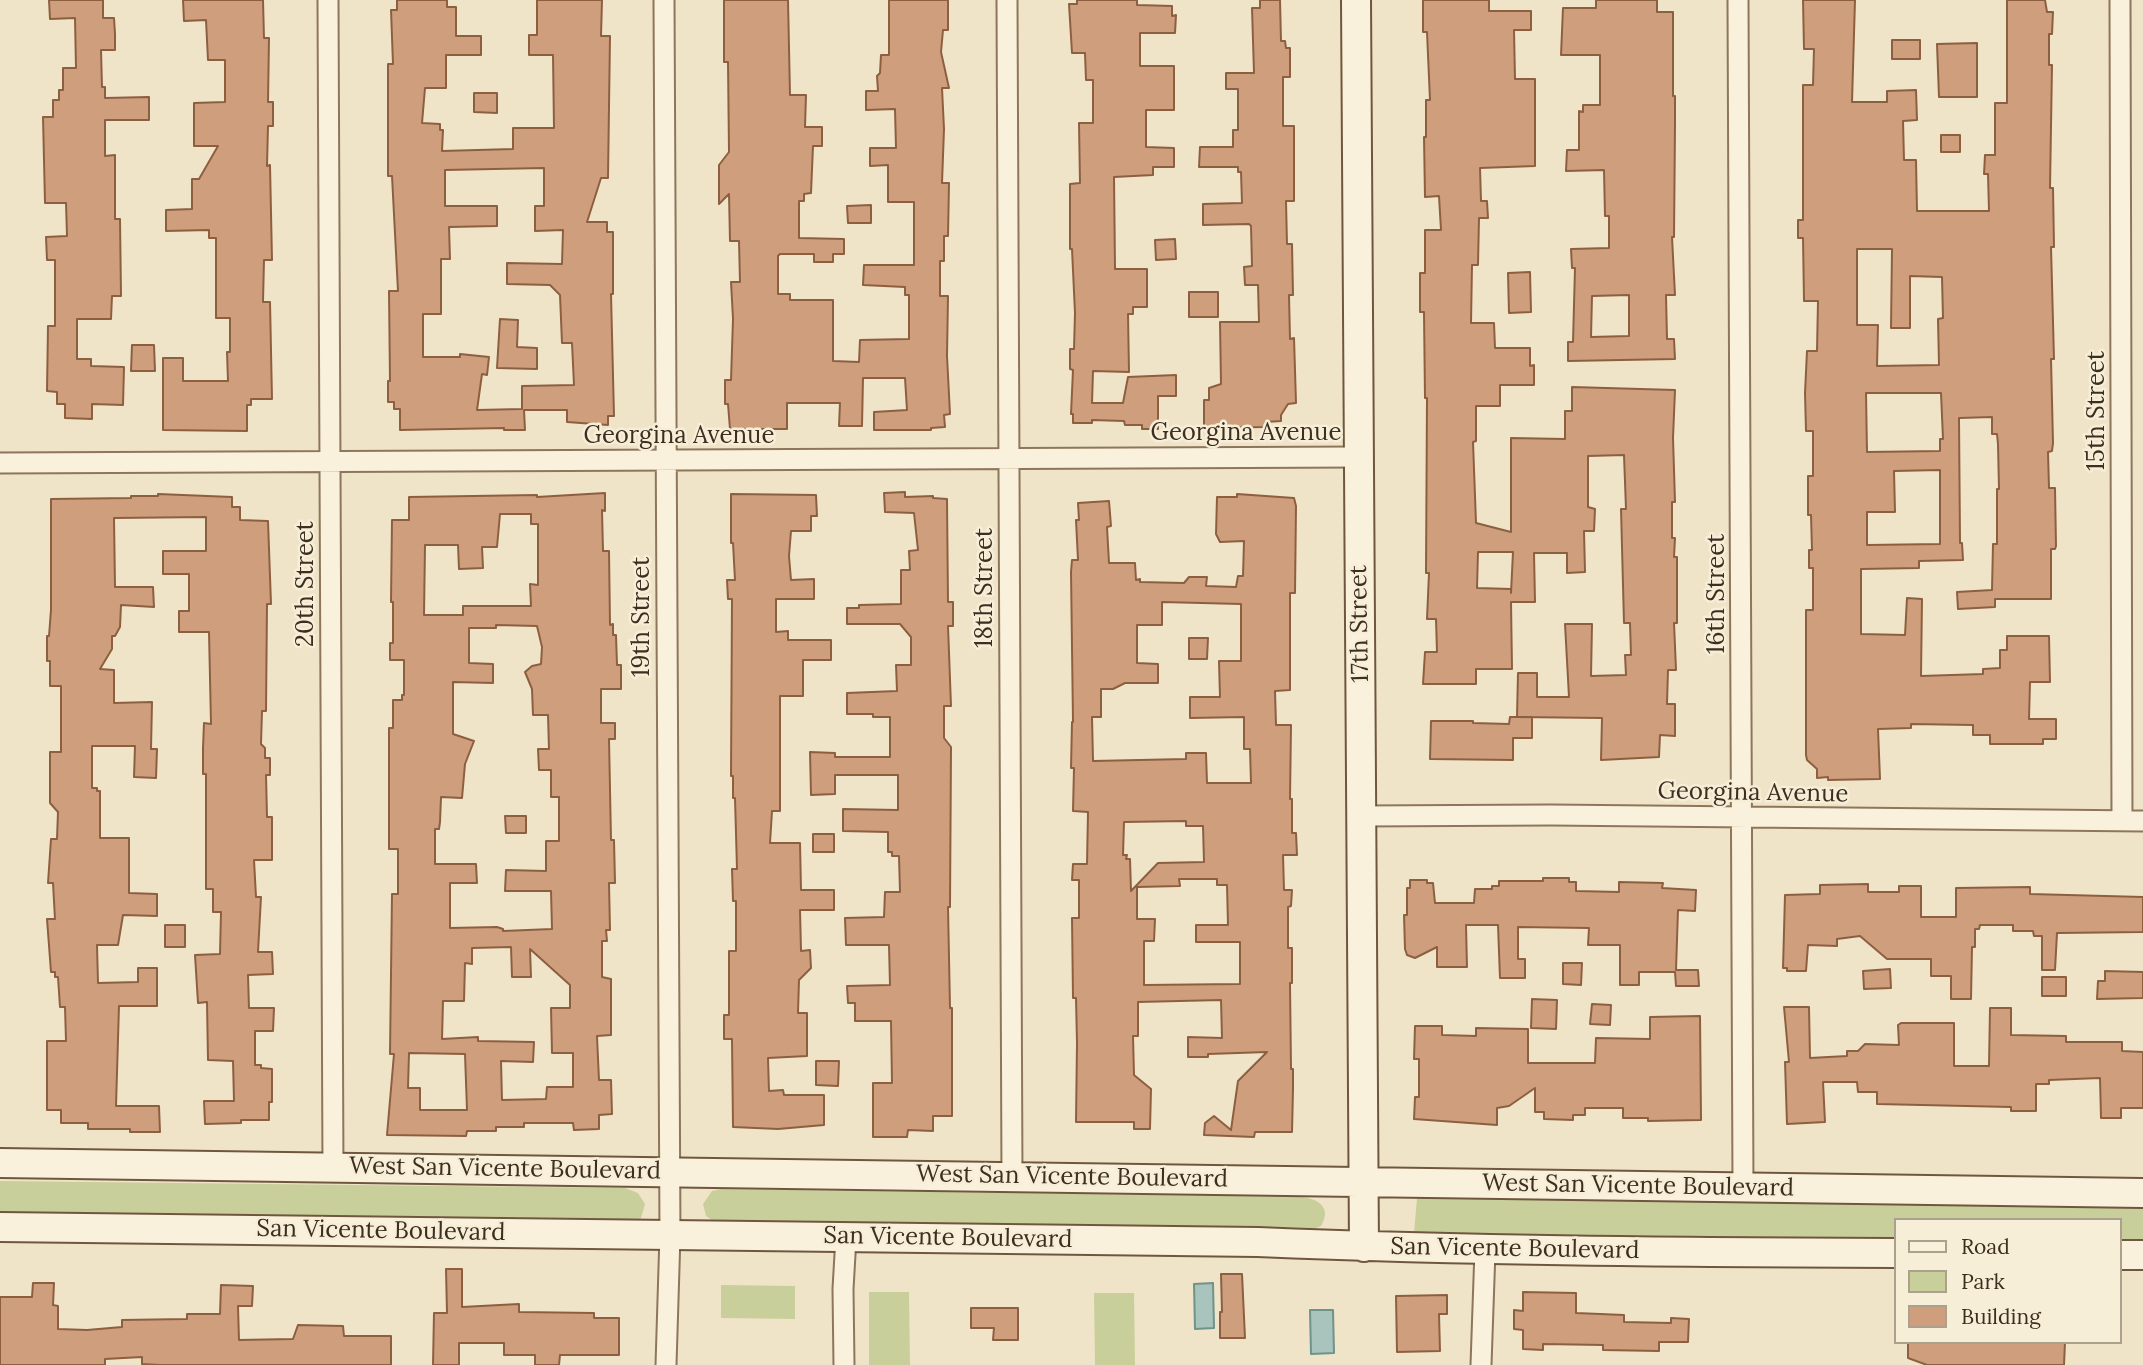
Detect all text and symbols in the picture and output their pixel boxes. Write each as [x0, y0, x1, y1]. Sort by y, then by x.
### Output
street label: 15th Street [2083, 351, 2111, 471]
street label: Georgina Avenue [1151, 419, 1341, 447]
street label: Georgina Avenue [584, 422, 774, 450]
street label: 20th Street [292, 521, 320, 647]
street label: 18th Street [971, 528, 999, 648]
street label: 16th Street [1703, 534, 1731, 654]
street label: 19th Street [628, 557, 656, 677]
street label: 17th Street [1345, 565, 1375, 683]
street label: Georgina Avenue [1657, 777, 1849, 809]
street label: West San Vicente Boulevard [349, 1152, 661, 1186]
street label: West San Vicente Boulevard [916, 1160, 1228, 1194]
street label: West San Vicente Boulevard [1482, 1169, 1794, 1203]
street label: San Vicente Boulevard [256, 1214, 506, 1248]
legend [1895, 1218, 2122, 1344]
street label: San Vicente Boulevard [823, 1221, 1073, 1255]
street label: San Vicente Boulevard [1390, 1232, 1640, 1266]
text: Road [1961, 1233, 2010, 1260]
text: Park [1961, 1268, 2005, 1295]
text: Building [1961, 1303, 2041, 1330]

